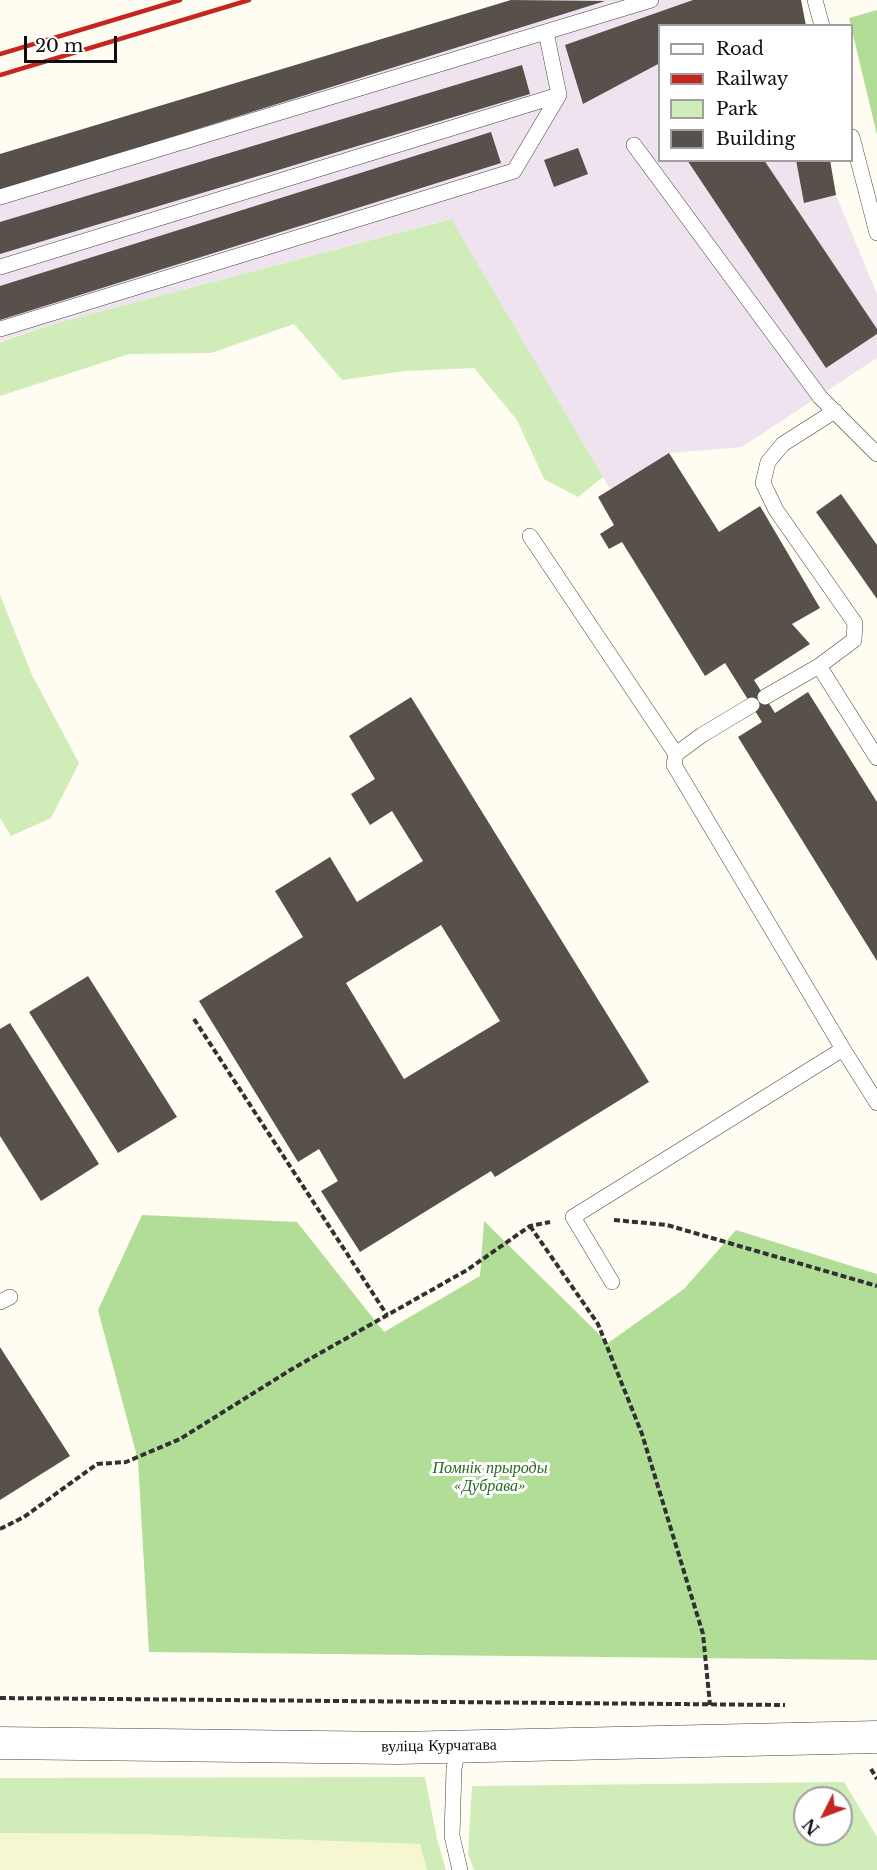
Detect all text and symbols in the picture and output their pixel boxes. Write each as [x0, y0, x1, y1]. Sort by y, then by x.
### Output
scale bar [27, 24, 120, 62]
legend [658, 24, 853, 162]
text: 20 m [35, 35, 83, 57]
text: Road [716, 38, 764, 60]
text: Railway [716, 68, 788, 90]
text: Park [716, 98, 758, 120]
text: Building [716, 128, 795, 150]
park label: Помнік прыроды «Дубрава» [433, 1458, 547, 1496]
street label: вуліца Курчатава [381, 1735, 497, 1757]
north arrow [793, 1786, 853, 1846]
text: N [799, 1814, 824, 1839]

